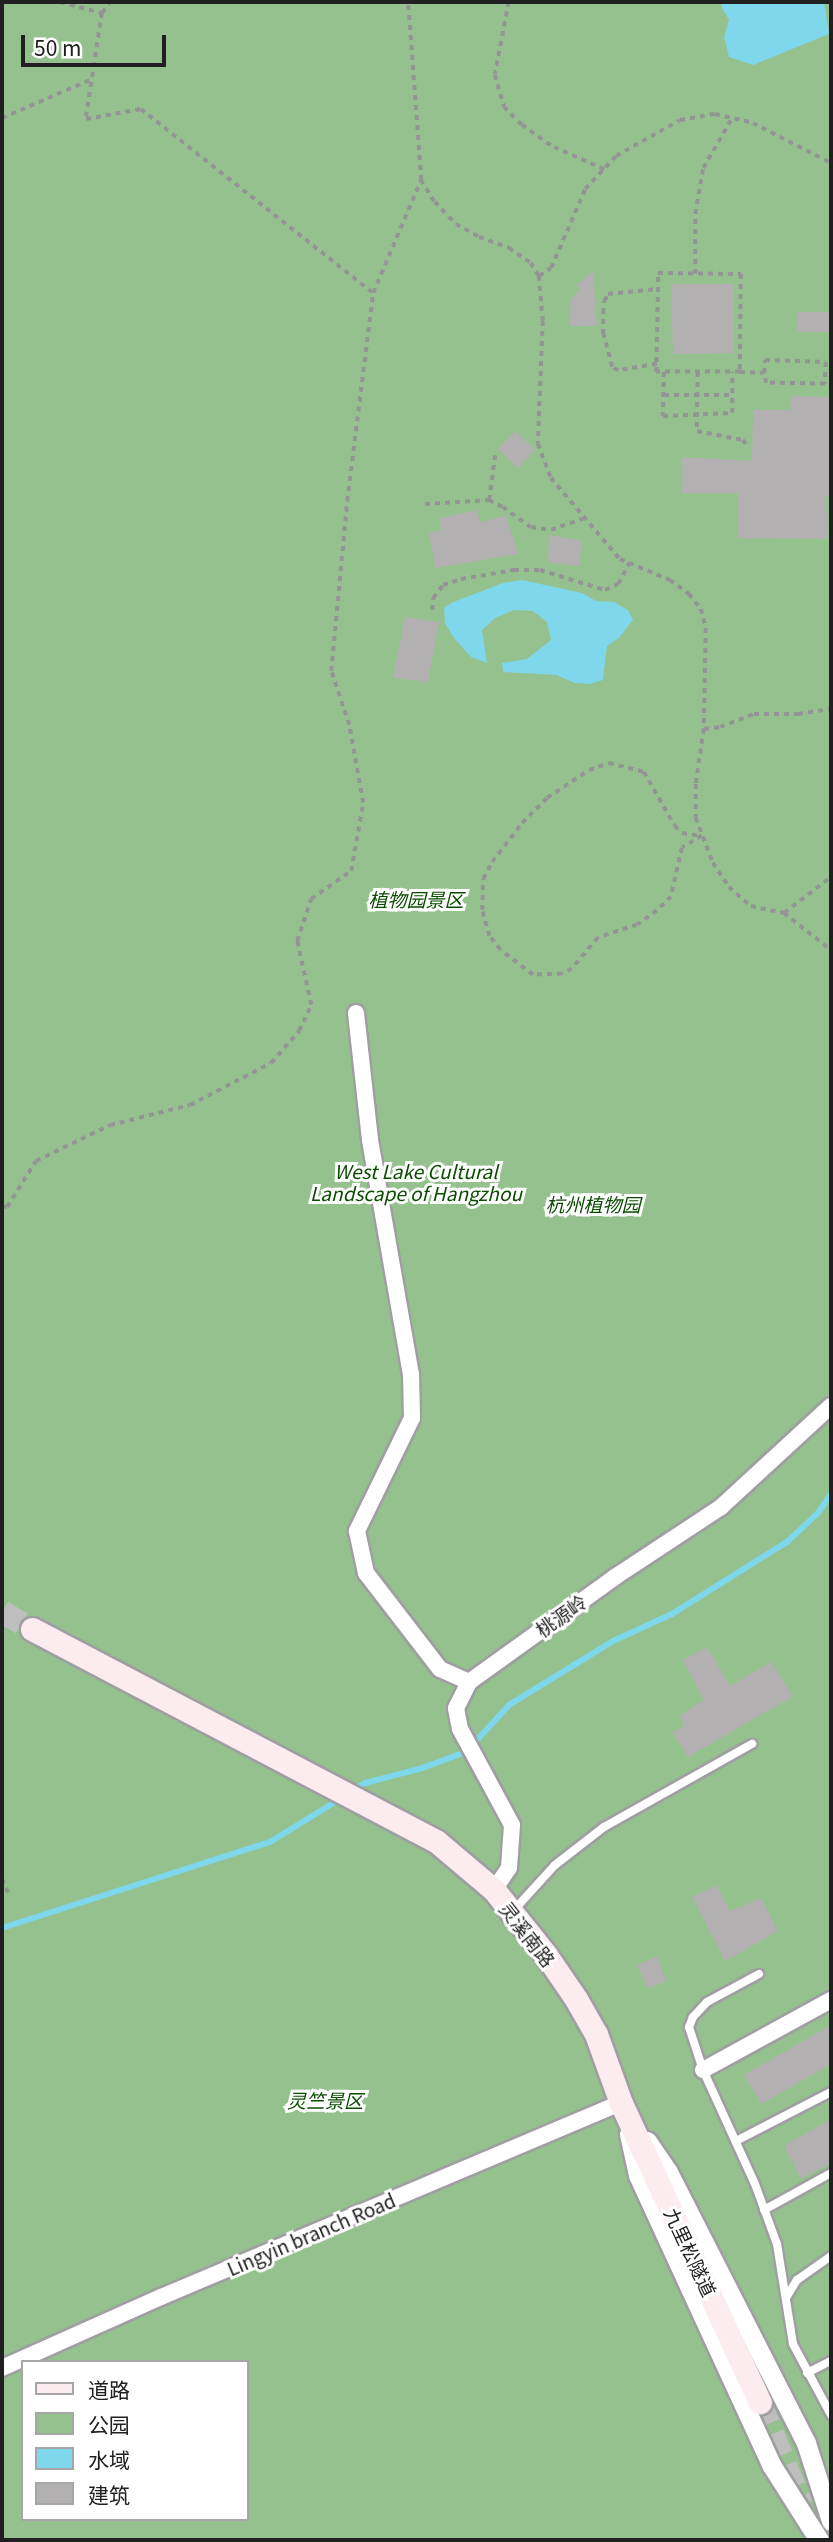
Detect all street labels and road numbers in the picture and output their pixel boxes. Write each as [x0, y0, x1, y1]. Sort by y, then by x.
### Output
street label: 桃源岭 [531, 1589, 591, 1641]
street label: 灵溪南路 [496, 1897, 560, 1971]
street label: Lingyin branch Road [223, 2188, 399, 2280]
street label: 九里松隧道 [661, 2204, 721, 2300]

